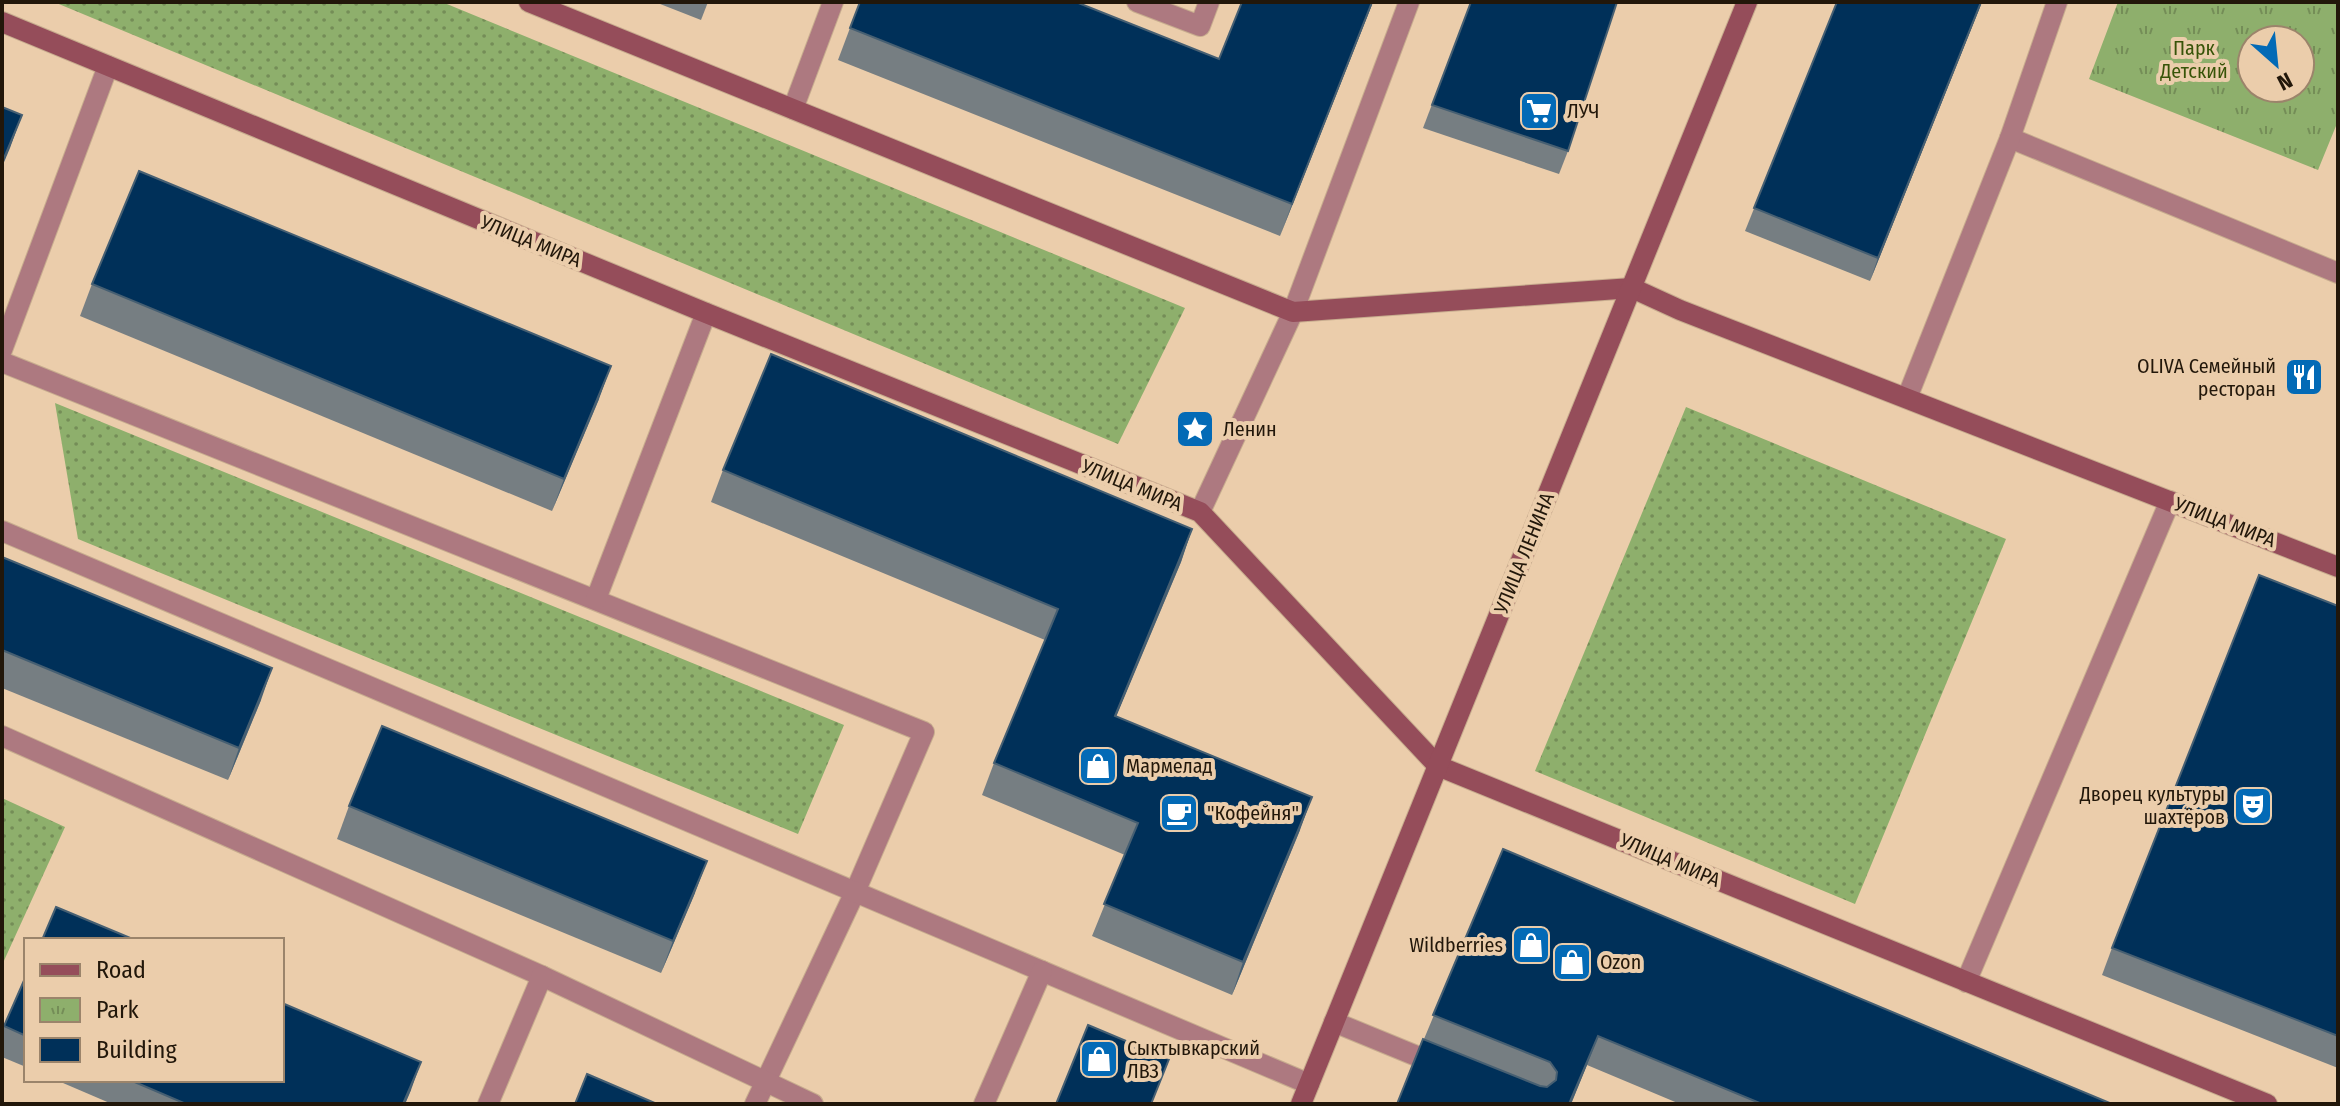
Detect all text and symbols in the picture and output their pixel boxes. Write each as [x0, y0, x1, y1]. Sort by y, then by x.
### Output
north arrow [2236, 24, 2316, 104]
park label: Парк Детский [2159, 36, 2228, 83]
text: N [2273, 66, 2297, 96]
supermarket icon: ЛУЧ [1518, 90, 1560, 132]
place label: ЛУЧ [1567, 99, 1599, 123]
street label: УЛИЦА МИРА [476, 210, 585, 272]
place label: OLIVA Семейный ресторан [2137, 354, 2276, 401]
restaurant icon: OLIVA Семейный ресторан [2283, 356, 2325, 398]
place icon: Ленин [1174, 408, 1216, 450]
place label: Ленин [1223, 417, 1277, 441]
street label: УЛИЦА МИРА [1077, 454, 1186, 516]
street label: УЛИЦА ЛЕНИНА [1488, 488, 1559, 618]
street label: УЛИЦА МИРА [2170, 491, 2280, 552]
shop icon: Мармелад [1077, 745, 1119, 787]
place label: Мармелад [1126, 754, 1213, 778]
place label: Дворец культуры шахтёров [2079, 782, 2225, 829]
theatre icon: Дворец культуры шахтёров [2232, 785, 2274, 827]
cafe icon: "Кофейня" [1158, 792, 1200, 834]
place label: "Кофейня" [1207, 801, 1299, 825]
street label: УЛИЦА МИРА [1615, 828, 1724, 892]
shop icon: Wildberries [1510, 924, 1552, 966]
place label: Wildberries [1409, 933, 1503, 957]
legend [24, 938, 284, 1082]
shop icon: Ozon [1551, 941, 1593, 983]
place label: Ozon [1600, 950, 1641, 974]
text: Road [96, 956, 146, 984]
text: Park [96, 996, 139, 1024]
text: Building [96, 1036, 178, 1064]
place label: Сыктывкарский ЛВЗ [1127, 1036, 1260, 1083]
shop icon: Сыктывкарский ЛВЗ [1078, 1038, 1120, 1080]

